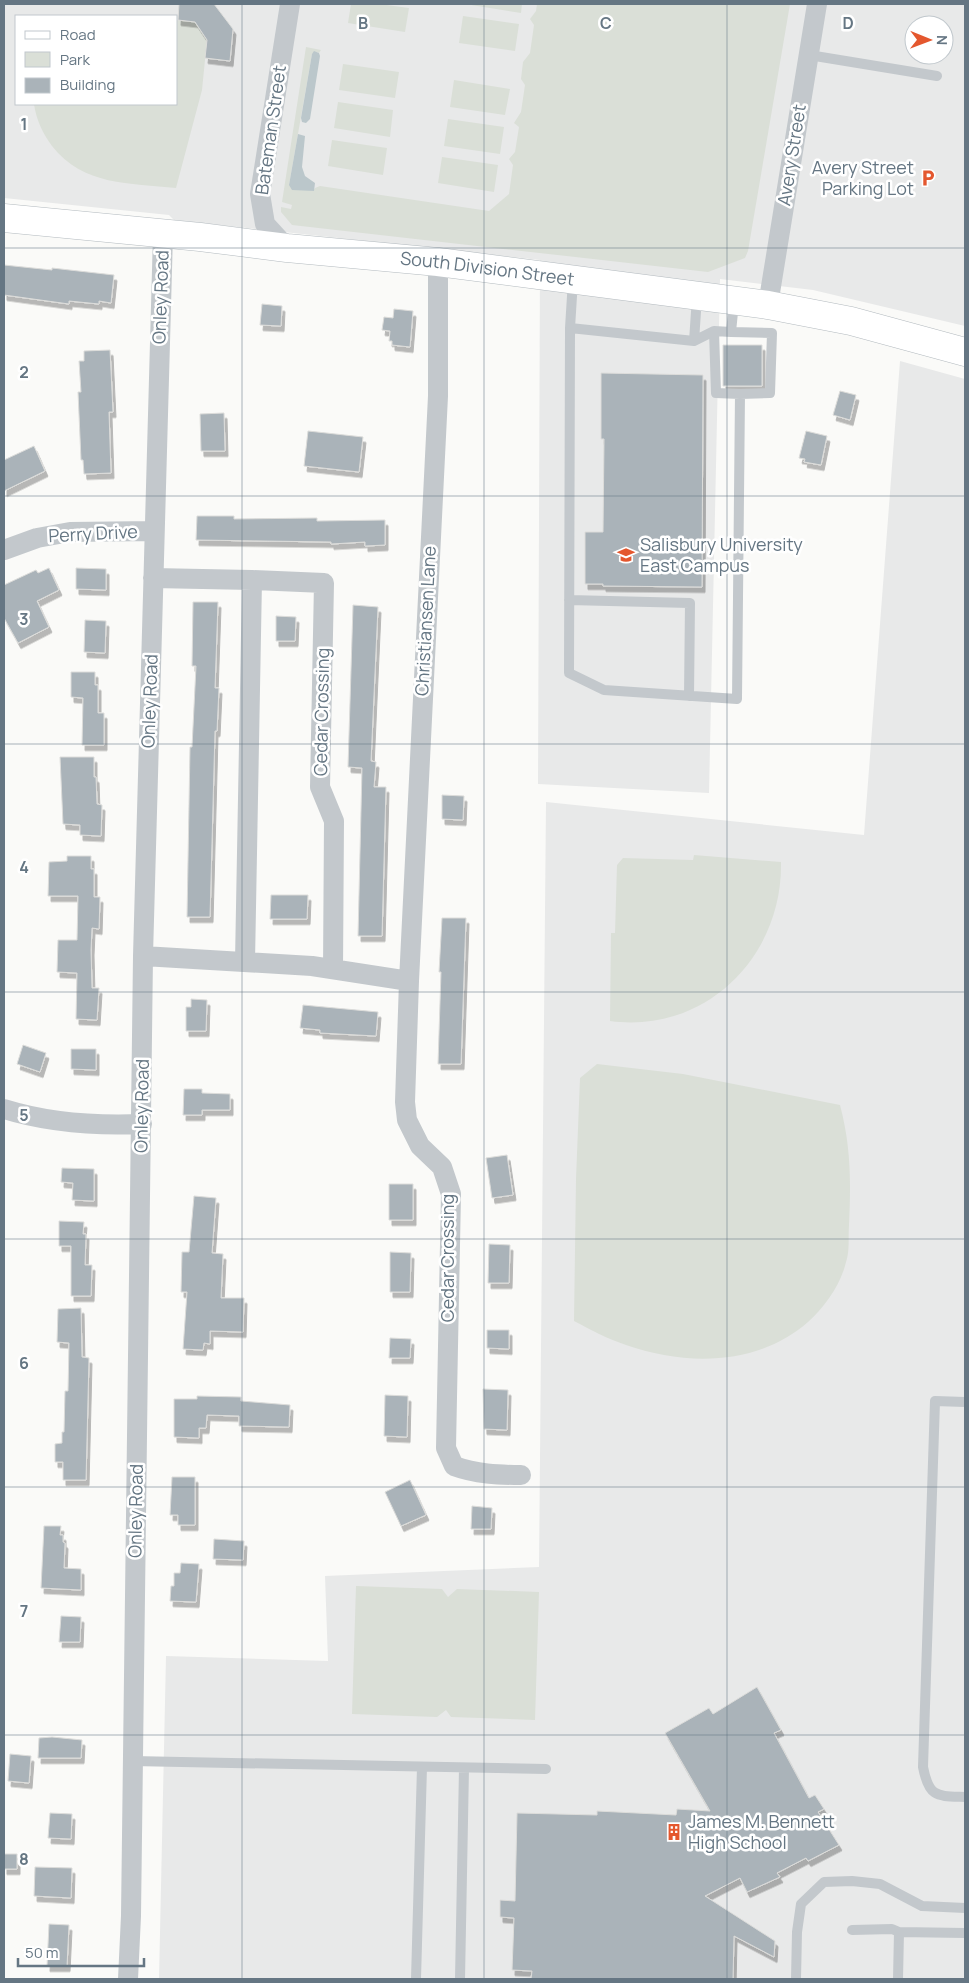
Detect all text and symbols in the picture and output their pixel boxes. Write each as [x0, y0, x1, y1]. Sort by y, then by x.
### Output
text: B [358, 12, 368, 34]
text: C [600, 12, 612, 34]
text: D [842, 12, 854, 34]
legend [15, 15, 178, 105]
north arrow [904, 15, 954, 65]
text: Road [60, 24, 96, 45]
text: N [933, 35, 952, 45]
text: Park [60, 49, 90, 70]
street label: Bateman Street [249, 64, 291, 196]
text: Building [60, 74, 115, 95]
street label: Avery Street [771, 102, 811, 207]
text: 1 [20, 113, 28, 135]
place label: Avery Street Parking Lot [812, 155, 914, 200]
parking icon: Avery Street Parking Lot [918, 168, 938, 188]
street label: South Division Street [399, 246, 576, 291]
street label: Onley Road [146, 250, 174, 344]
text: 2 [19, 361, 29, 383]
street label: Perry Drive [48, 519, 138, 547]
place label: Salisbury University East Campus [640, 532, 803, 577]
street label: Christiansen Lane [409, 545, 441, 697]
school or university icon: Salisbury University East Campus [616, 545, 636, 565]
text: 3 [19, 608, 29, 630]
street label: Cedar Crossing [308, 648, 334, 776]
street label: Onley Road [135, 654, 163, 748]
text: 4 [19, 856, 29, 878]
street label: Onley Road [128, 1059, 154, 1153]
text: 5 [19, 1104, 29, 1126]
street label: Cedar Crossing [435, 1194, 459, 1322]
text: 6 [19, 1352, 29, 1374]
street label: Onley Road [122, 1464, 148, 1558]
text: 7 [20, 1600, 28, 1622]
place label: James M. Bennett High School [688, 1809, 835, 1854]
building icon: James M. Bennett High School [664, 1822, 684, 1842]
text: 8 [19, 1848, 29, 1870]
scale bar [18, 1936, 144, 1968]
text: 50 m [25, 1942, 59, 1963]

